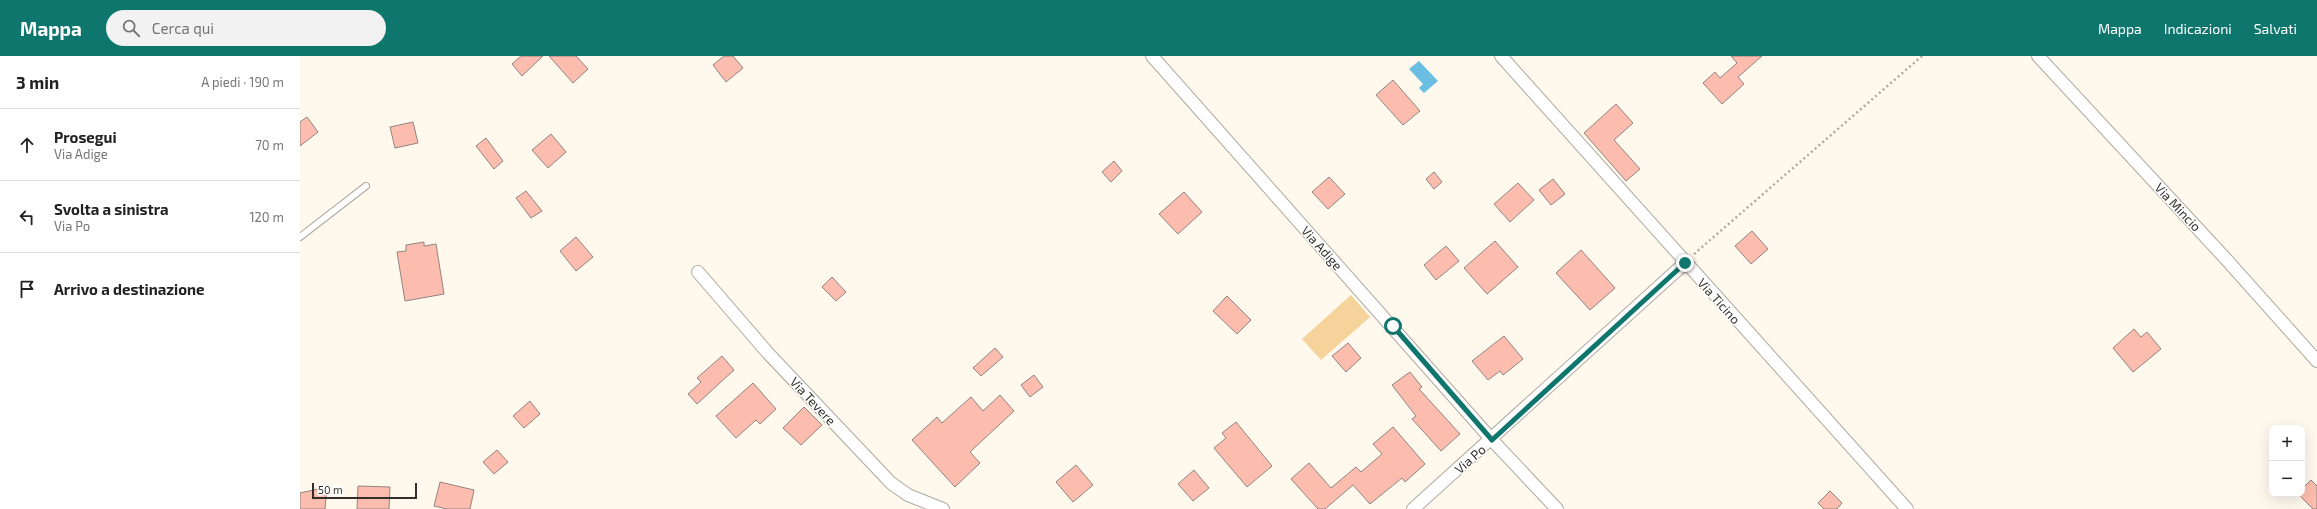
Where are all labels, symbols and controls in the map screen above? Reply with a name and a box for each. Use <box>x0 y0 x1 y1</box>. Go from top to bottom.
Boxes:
search box <box>106 10 386 46</box>
text: Mappa <box>20 17 82 40</box>
icon: search <box>120 17 142 39</box>
text: Cerca qui <box>152 19 214 37</box>
text: Mappa <box>2098 20 2142 37</box>
text: Indicazioni <box>2164 20 2232 37</box>
text: Salvati <box>2254 20 2297 37</box>
text: 3 min <box>16 72 59 92</box>
text: A piedi · 190 m <box>201 74 284 90</box>
text: Prosegui <box>54 128 117 146</box>
icon: ahead <box>16 134 38 156</box>
text: 70 m <box>255 137 284 153</box>
text: Via Adige <box>54 146 108 162</box>
street label: Via Mincio <box>2152 179 2204 235</box>
text: Svolta a sinistra <box>54 200 169 218</box>
icon: left <box>16 206 38 228</box>
text: 120 m <box>249 209 284 225</box>
text: Via Po <box>54 218 90 234</box>
street label: Via Adige <box>1298 223 1346 273</box>
route end <box>1676 254 1694 272</box>
street label: Via Ticino <box>1694 275 1744 327</box>
icon: arrive <box>16 278 38 300</box>
text: Arrivo a destinazione <box>54 280 205 298</box>
route start <box>1384 317 1402 335</box>
street label: Via Tevere <box>787 374 839 428</box>
map controls <box>2269 425 2305 497</box>
button: + <box>2269 425 2305 461</box>
street label: Via Po <box>1451 441 1489 477</box>
button: − <box>2269 461 2305 497</box>
scale bar <box>312 481 417 500</box>
text: 50 m <box>318 483 343 496</box>

